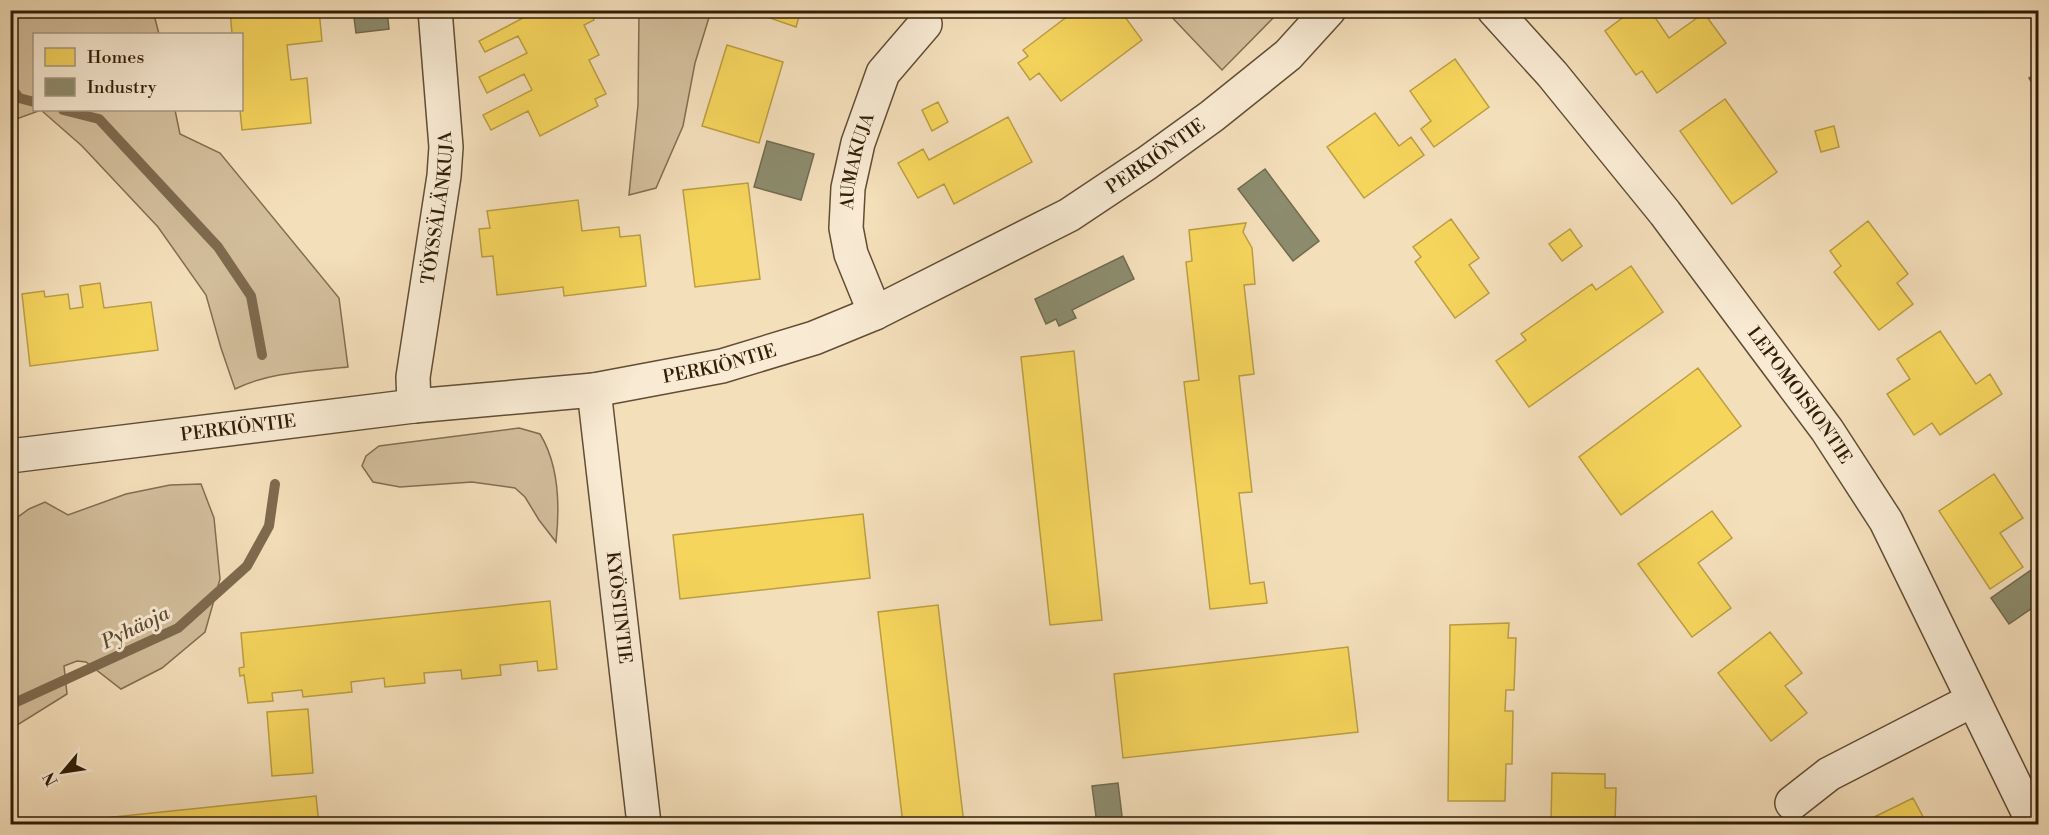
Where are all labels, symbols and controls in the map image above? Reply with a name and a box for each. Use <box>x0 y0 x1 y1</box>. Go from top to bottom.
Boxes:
legend <box>33 33 243 111</box>
text: Homes <box>87 46 144 69</box>
text: Industry <box>87 76 157 99</box>
street label: AUMAKUJA <box>836 109 880 211</box>
street label: PERKIÖNTIE <box>1101 114 1210 199</box>
street label: TÖYSSÄLÄNKUJA <box>416 130 458 286</box>
street label: LEPOMOISIONTIE <box>1742 322 1857 468</box>
street label: PERKIÖNTIE <box>661 339 779 389</box>
street label: PERKIÖNTIE <box>179 410 297 447</box>
street label: KYÖSTINTIE <box>601 550 636 665</box>
water label: Pyhäoja <box>97 601 174 656</box>
north arrow <box>33 742 93 802</box>
text: N <box>39 768 63 789</box>

